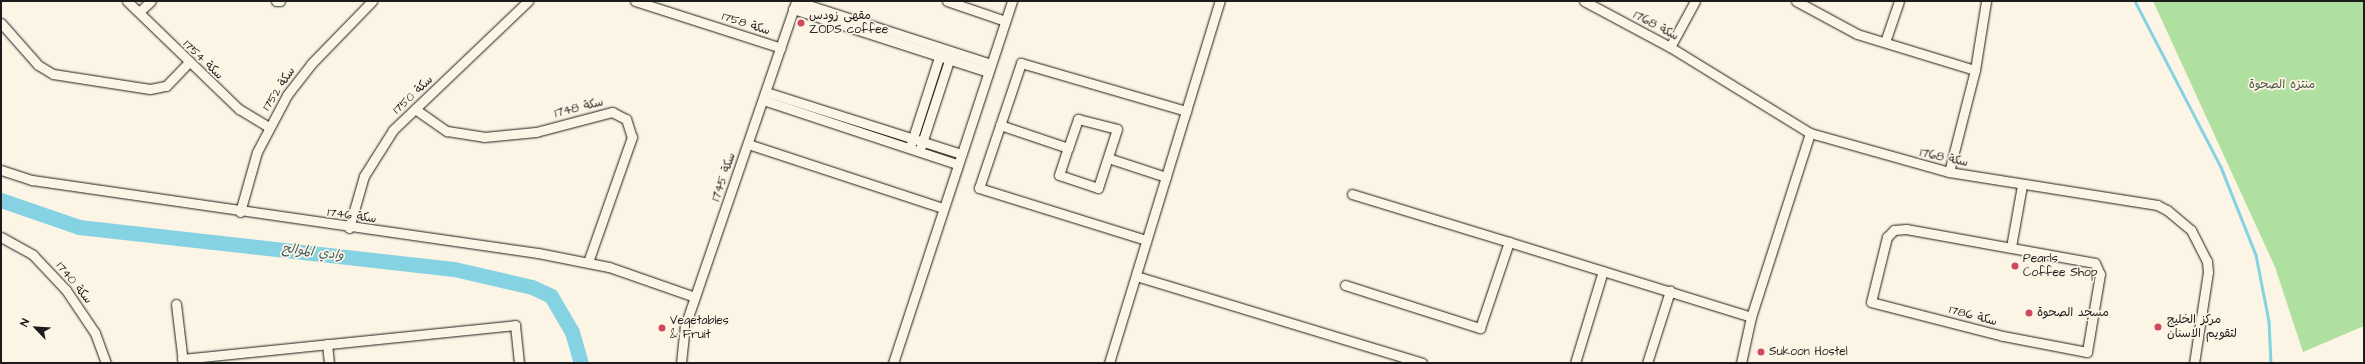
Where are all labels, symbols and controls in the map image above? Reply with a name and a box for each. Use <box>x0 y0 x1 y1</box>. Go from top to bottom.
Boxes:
street label: سكة 1768 <box>1631 8 1681 44</box>
street label: سكة 1758 <box>720 9 772 39</box>
place label: مقهى زودس ZODS coffee <box>809 9 888 37</box>
marker: مقهى زودس ZODS coffee <box>796 18 806 28</box>
street label: سكة 1754 <box>180 37 226 83</box>
street label: سكة 1752 <box>260 64 298 114</box>
street label: سكة 1750 <box>390 73 436 117</box>
park label: منتزه الصحوة <box>2249 78 2315 92</box>
street label: سكة 1748 <box>553 95 605 121</box>
street label: سكة 1768 <box>1919 146 1969 170</box>
street label: سكة 1745 <box>709 151 739 203</box>
street label: سكة 1746 <box>327 205 377 227</box>
water label: وادي الموالح <box>281 240 345 264</box>
place label: Pearls Coffee Shop <box>2023 252 2097 280</box>
street label: سكة 1740 <box>53 259 95 307</box>
marker: Pearls Coffee Shop <box>2010 261 2020 271</box>
street label: سكة 1786 <box>1947 303 1999 329</box>
place label: مسجد الصحوة <box>2037 306 2109 320</box>
north arrow <box>16 308 56 348</box>
marker: مسجد الصحوة <box>2024 308 2034 318</box>
place label: مركز الخليج لتقويم الاسنان <box>2167 313 2237 341</box>
place label: Vegetables & Fruit <box>670 314 729 342</box>
text: N <box>16 316 33 329</box>
marker: مركز الخليج لتقويم الاسنان <box>2152 321 2164 333</box>
marker: Vegetables & Fruit <box>657 323 667 333</box>
place label: Sukoon Hostel <box>1769 345 1848 359</box>
marker: Sukoon Hostel <box>1756 347 1766 357</box>

